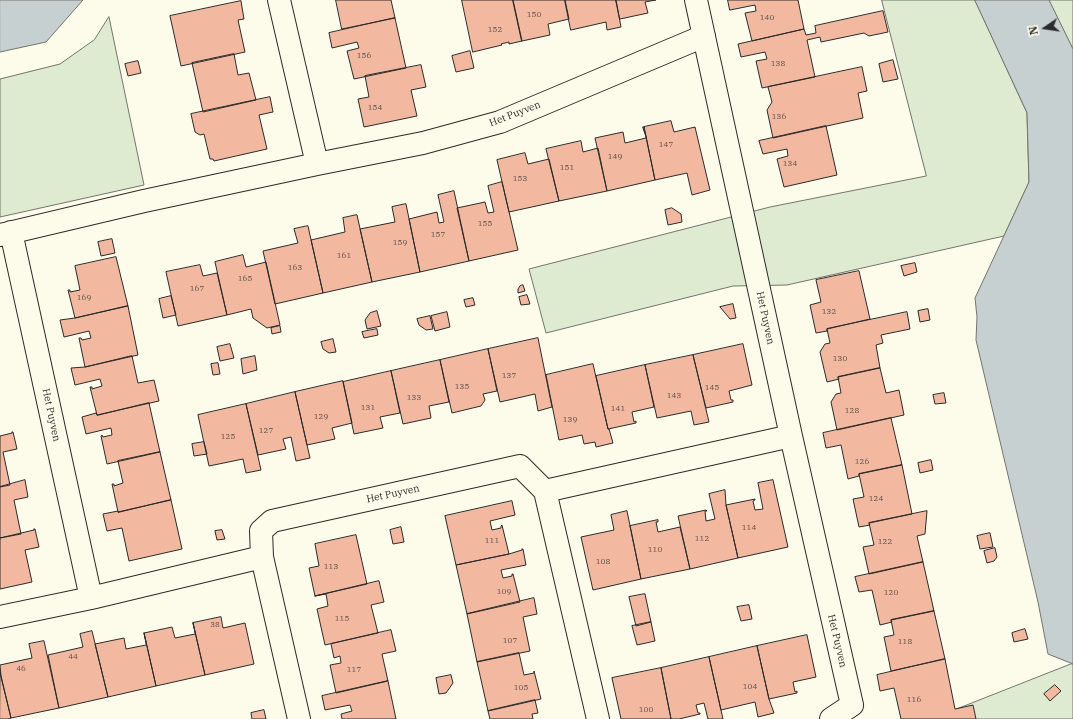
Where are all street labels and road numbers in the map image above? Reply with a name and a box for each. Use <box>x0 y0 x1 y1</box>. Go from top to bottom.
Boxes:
street label: Het Puyven <box>488 99 542 129</box>
street label: Het Puyven <box>754 290 776 346</box>
street label: Het Puyven <box>40 387 62 443</box>
street label: Het Puyven <box>365 483 421 505</box>
street label: Het Puyven <box>825 613 849 669</box>

